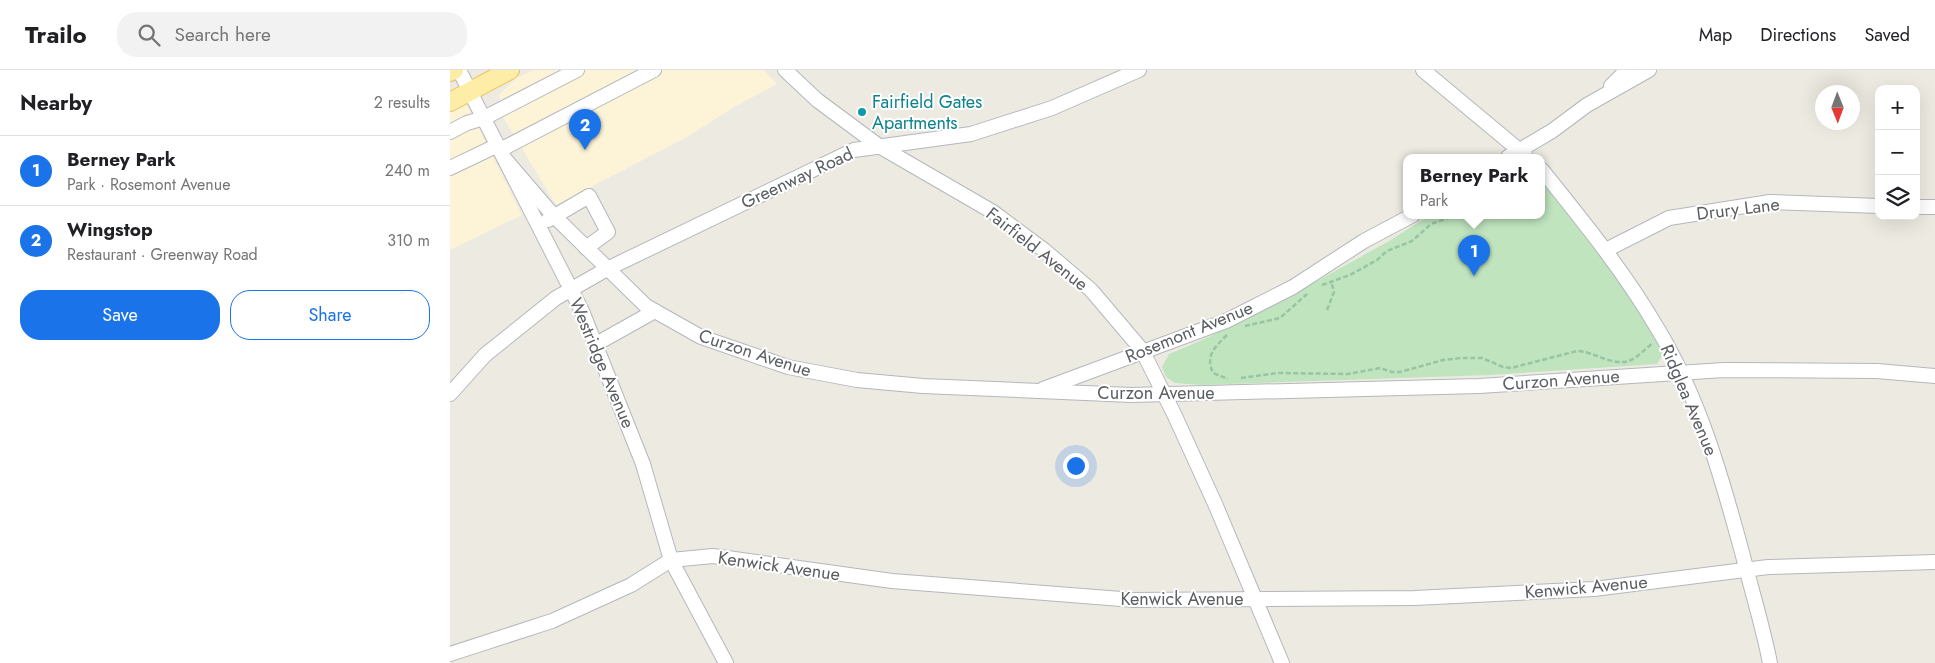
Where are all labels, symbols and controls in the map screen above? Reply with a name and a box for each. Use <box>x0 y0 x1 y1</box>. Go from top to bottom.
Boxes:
search box <box>117 12 467 57</box>
text: Trailo <box>25 17 87 52</box>
icon: search <box>135 21 163 49</box>
text: Search here <box>175 21 271 48</box>
text: Map <box>1699 22 1732 48</box>
text: Directions <box>1760 22 1836 48</box>
text: Saved <box>1864 22 1910 48</box>
north arrow <box>1815 85 1860 130</box>
map controls <box>1875 85 1920 220</box>
button: + <box>1875 85 1920 130</box>
text: Nearby <box>20 88 92 118</box>
place label: Fairfield Gates Apartments <box>872 89 982 136</box>
text: 2 results <box>374 91 430 114</box>
marker: Fairfield Gates Apartments <box>856 106 868 118</box>
pin: 2 <box>569 109 601 150</box>
button: − <box>1875 130 1920 175</box>
street label: Greenway Road <box>737 141 857 215</box>
text: Berney Park <box>67 146 176 173</box>
popup <box>1403 154 1545 219</box>
text: 1 <box>32 159 40 182</box>
text: 240 m <box>385 159 430 182</box>
text: Berney Park <box>1420 162 1528 189</box>
text: Park · Rosemont Avenue <box>67 173 230 196</box>
button: layers <box>1875 175 1920 220</box>
text: Park <box>1420 189 1448 212</box>
street label: Drury Lane <box>1695 191 1781 227</box>
street label: Fairfield Avenue <box>981 201 1093 297</box>
text: Wingstop <box>67 216 153 243</box>
text: 2 <box>31 229 41 252</box>
text: 310 m <box>387 229 430 252</box>
pin: 1 <box>1458 235 1490 276</box>
text: Restaurant · Greenway Road <box>67 243 258 266</box>
button: Save <box>20 290 220 340</box>
button: Share <box>230 290 430 340</box>
street label: Westridge Avenue <box>563 294 641 432</box>
street label: Rosemont Avenue <box>1121 295 1257 369</box>
street label: Curzon Avenue <box>695 323 815 383</box>
street label: Ridglea Avenue <box>1654 340 1724 460</box>
street label: Curzon Avenue <box>1502 363 1620 397</box>
street label: Curzon Avenue <box>1097 380 1215 406</box>
your location <box>1063 453 1089 479</box>
street label: Kenwick Avenue <box>716 545 842 587</box>
street label: Kenwick Avenue <box>1524 569 1648 605</box>
street label: Kenwick Avenue <box>1120 586 1244 612</box>

